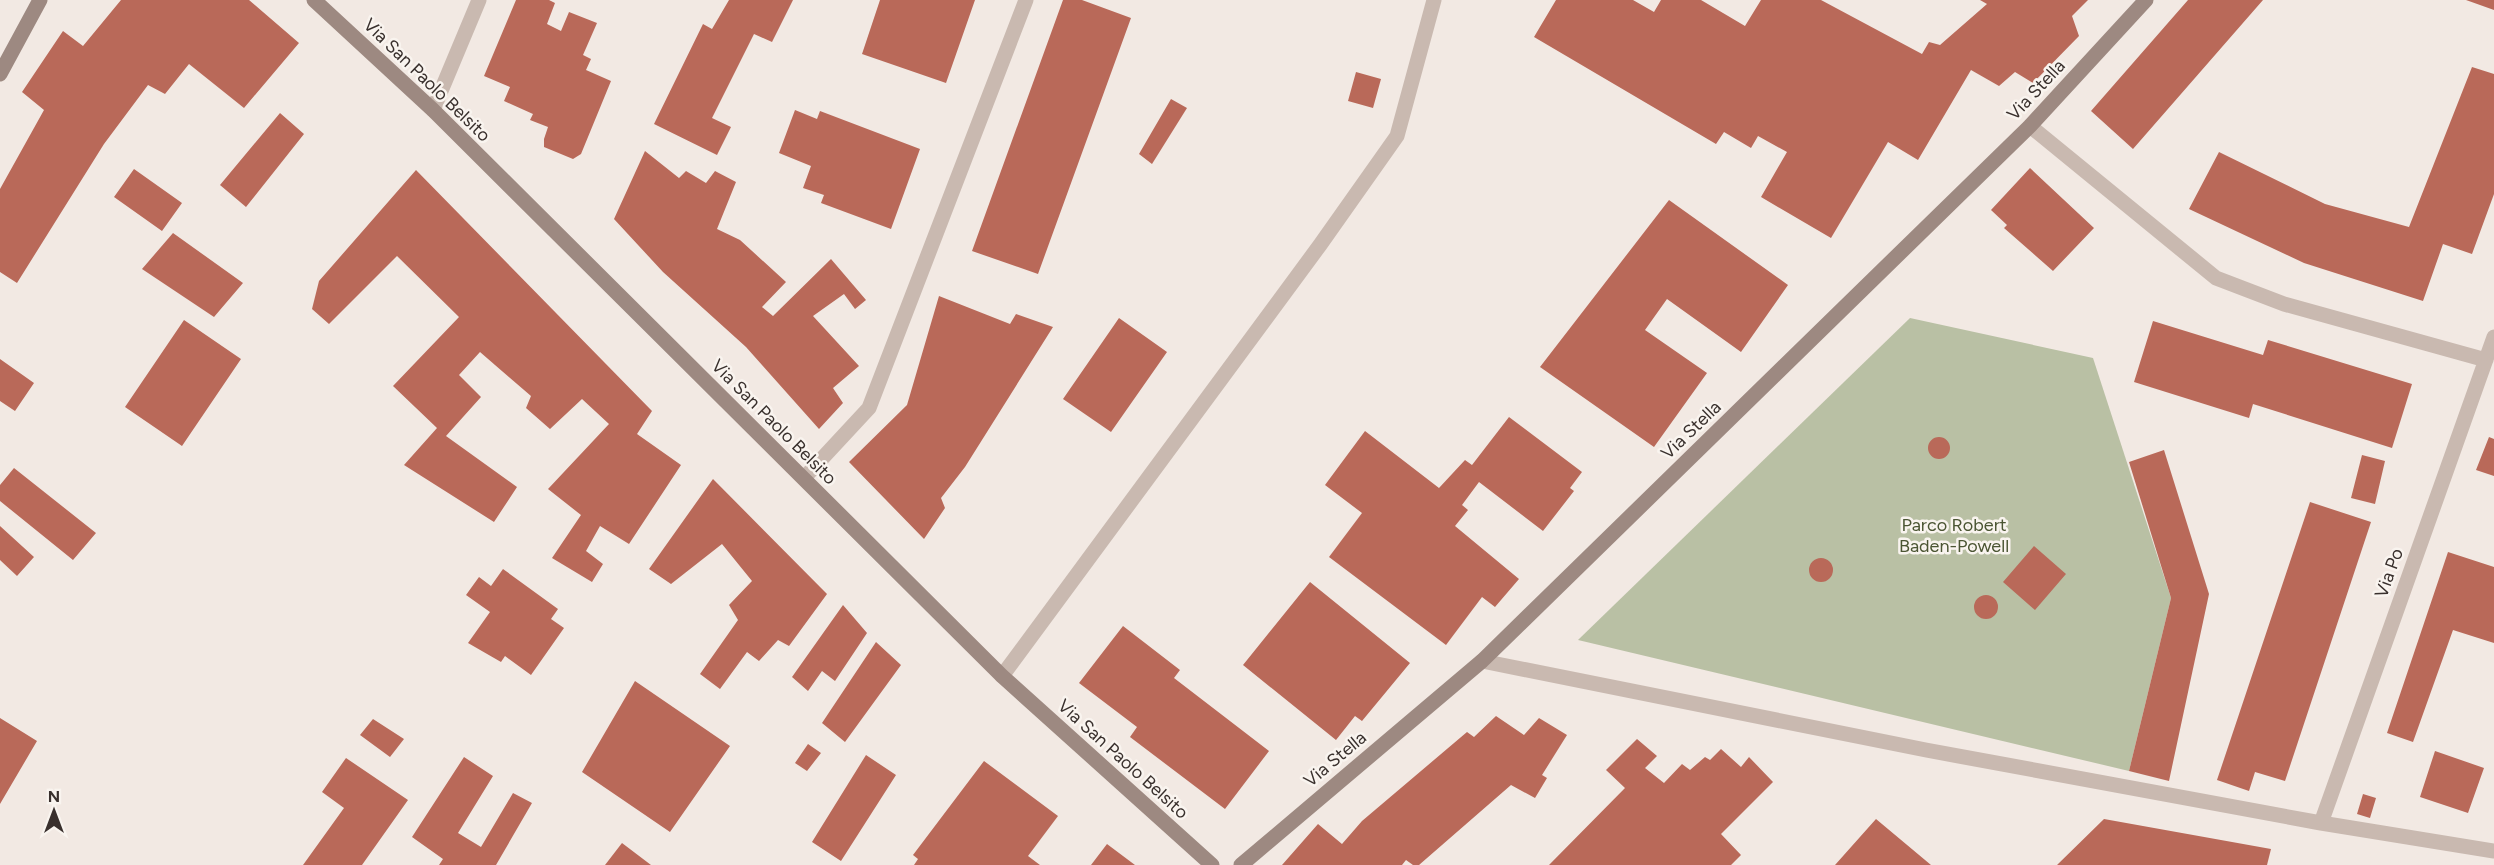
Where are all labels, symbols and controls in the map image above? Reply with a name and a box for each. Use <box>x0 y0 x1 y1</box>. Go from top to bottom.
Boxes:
street label: Via San Paolo Belsito <box>359 14 495 146</box>
street label: Via Stella <box>2002 55 2070 125</box>
street label: Via San Paolo Belsito <box>707 355 841 489</box>
street label: Via Stella <box>1656 396 1726 464</box>
park label: Parco Robert Baden-Powell <box>1899 514 2009 557</box>
street label: Via Po <box>2370 545 2408 601</box>
street label: Via San Paolo Belsito <box>1053 695 1193 823</box>
street label: Via Stella <box>1299 726 1371 792</box>
north arrow <box>24 781 84 841</box>
text: N <box>48 787 60 806</box>

